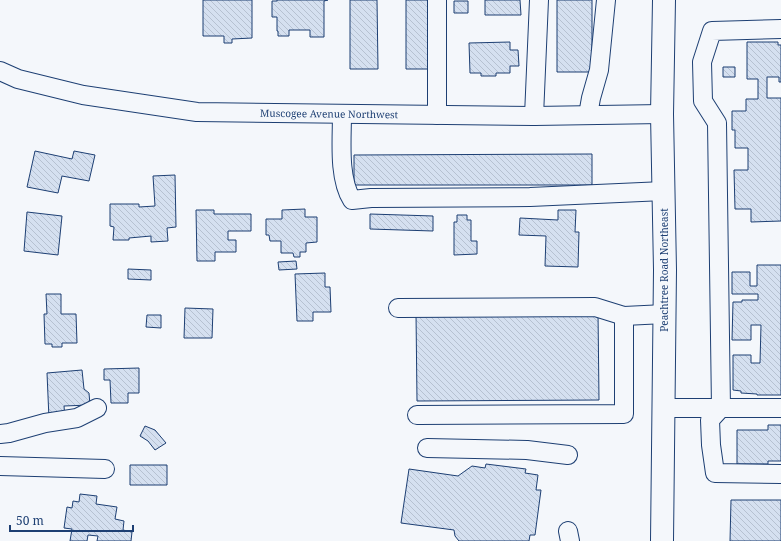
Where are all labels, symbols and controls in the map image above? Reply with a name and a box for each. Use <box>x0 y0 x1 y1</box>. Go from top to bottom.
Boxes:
street label: Muscogee Avenue Northwest <box>260 106 399 121</box>
street label: Peachtree Road Northeast <box>657 208 671 332</box>
scale bar <box>10 507 133 533</box>
text: 50 m <box>16 512 44 529</box>

